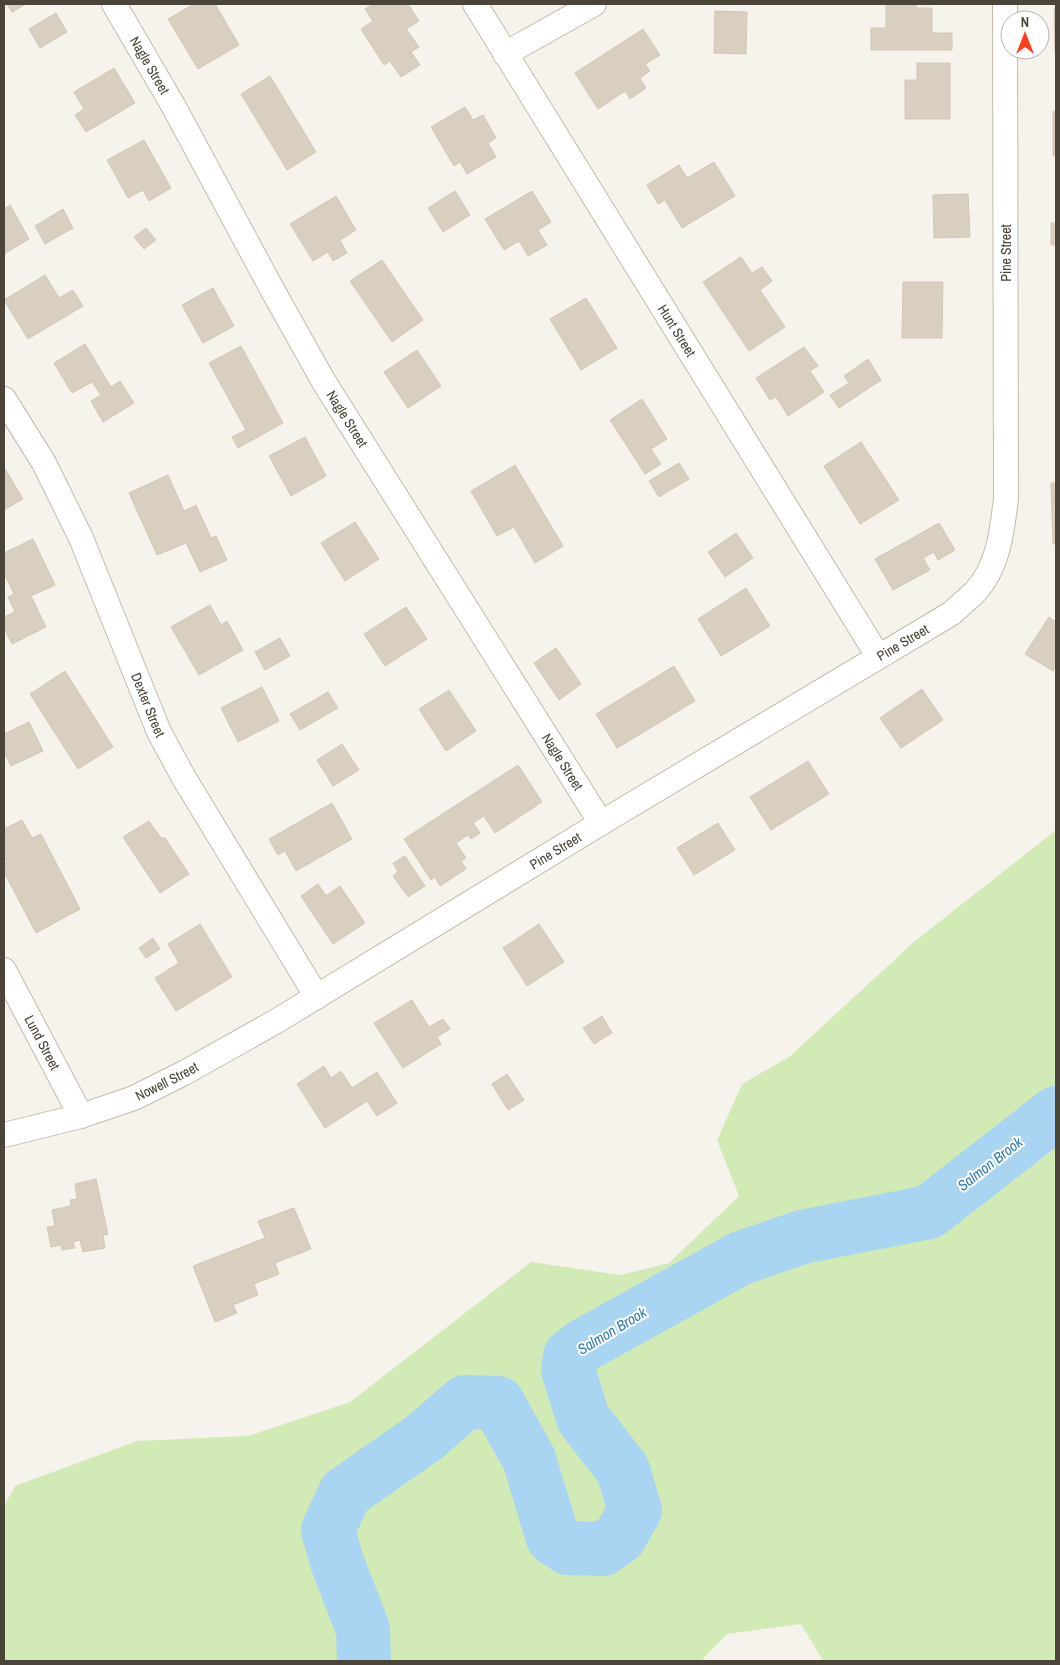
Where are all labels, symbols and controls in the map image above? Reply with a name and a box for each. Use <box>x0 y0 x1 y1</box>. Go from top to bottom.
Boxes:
north arrow <box>1000 10 1050 60</box>
text: N <box>1021 13 1029 31</box>
street label: Nagle Street <box>126 33 174 97</box>
street label: Pine Street <box>997 224 1015 282</box>
street label: Hunt Street <box>654 301 700 360</box>
street label: Nagle Street <box>323 387 372 451</box>
street label: Pine Street <box>873 620 932 665</box>
street label: Dexter Street <box>127 670 169 740</box>
street label: Nagle Street <box>538 730 587 794</box>
street label: Pine Street <box>526 828 585 874</box>
street label: Lund Street <box>20 1012 64 1073</box>
street label: Nowell Street <box>132 1058 201 1105</box>
water label: Salmon Brook <box>953 1131 1027 1196</box>
water label: Salmon Brook <box>573 1301 651 1359</box>

